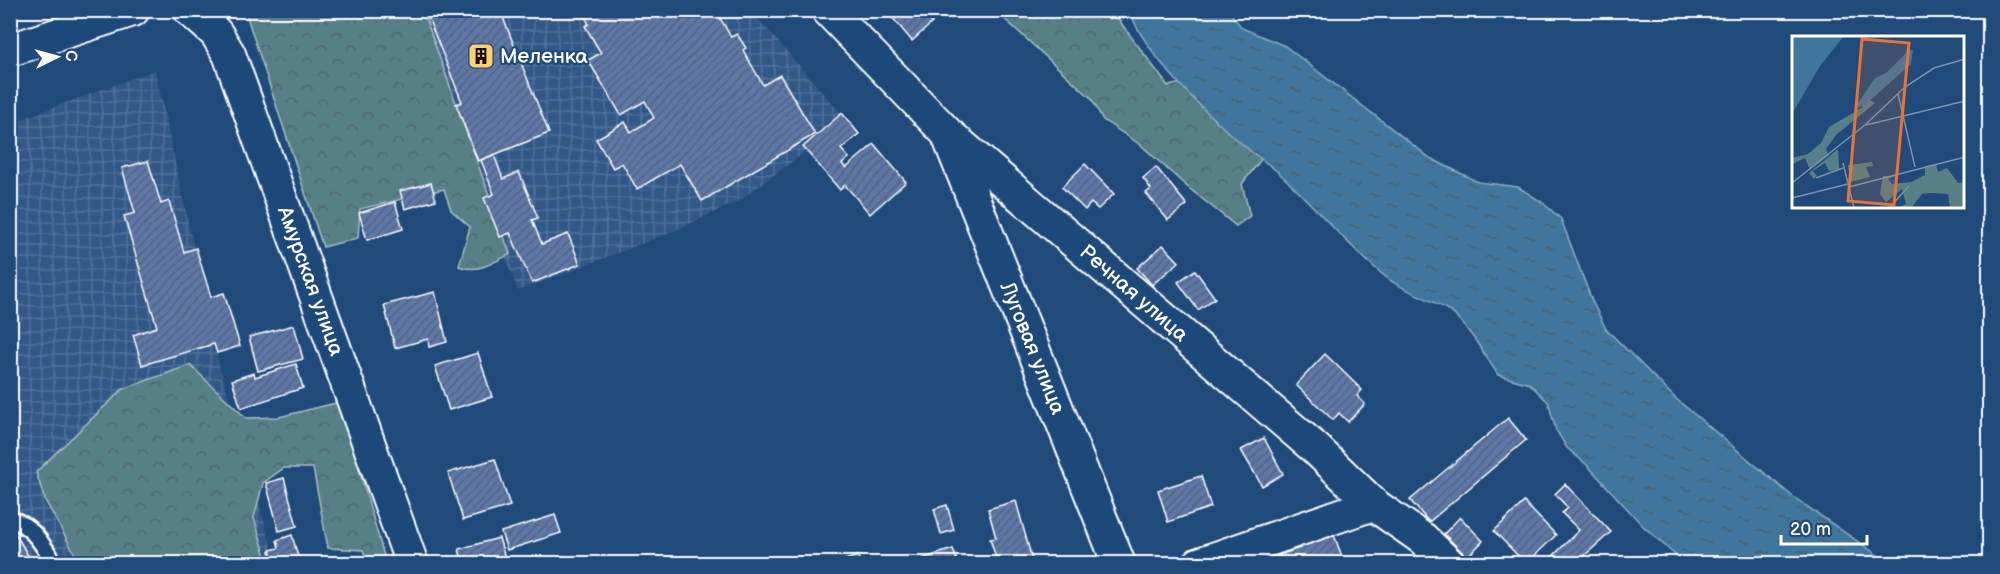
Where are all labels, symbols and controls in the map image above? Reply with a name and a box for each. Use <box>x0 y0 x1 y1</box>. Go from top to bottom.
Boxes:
north arrow <box>27 27 87 87</box>
inset map <box>1792 36 1964 208</box>
building icon: Меленка <box>466 41 496 71</box>
place label: Меленка <box>500 44 589 69</box>
text: С <box>60 49 80 62</box>
street label: Амурская улица <box>272 202 349 360</box>
street label: Речная улица <box>1074 239 1193 348</box>
street label: Луговая улица <box>994 277 1071 419</box>
scale bar <box>1781 508 1866 546</box>
text: 20 m <box>1790 519 1831 540</box>

